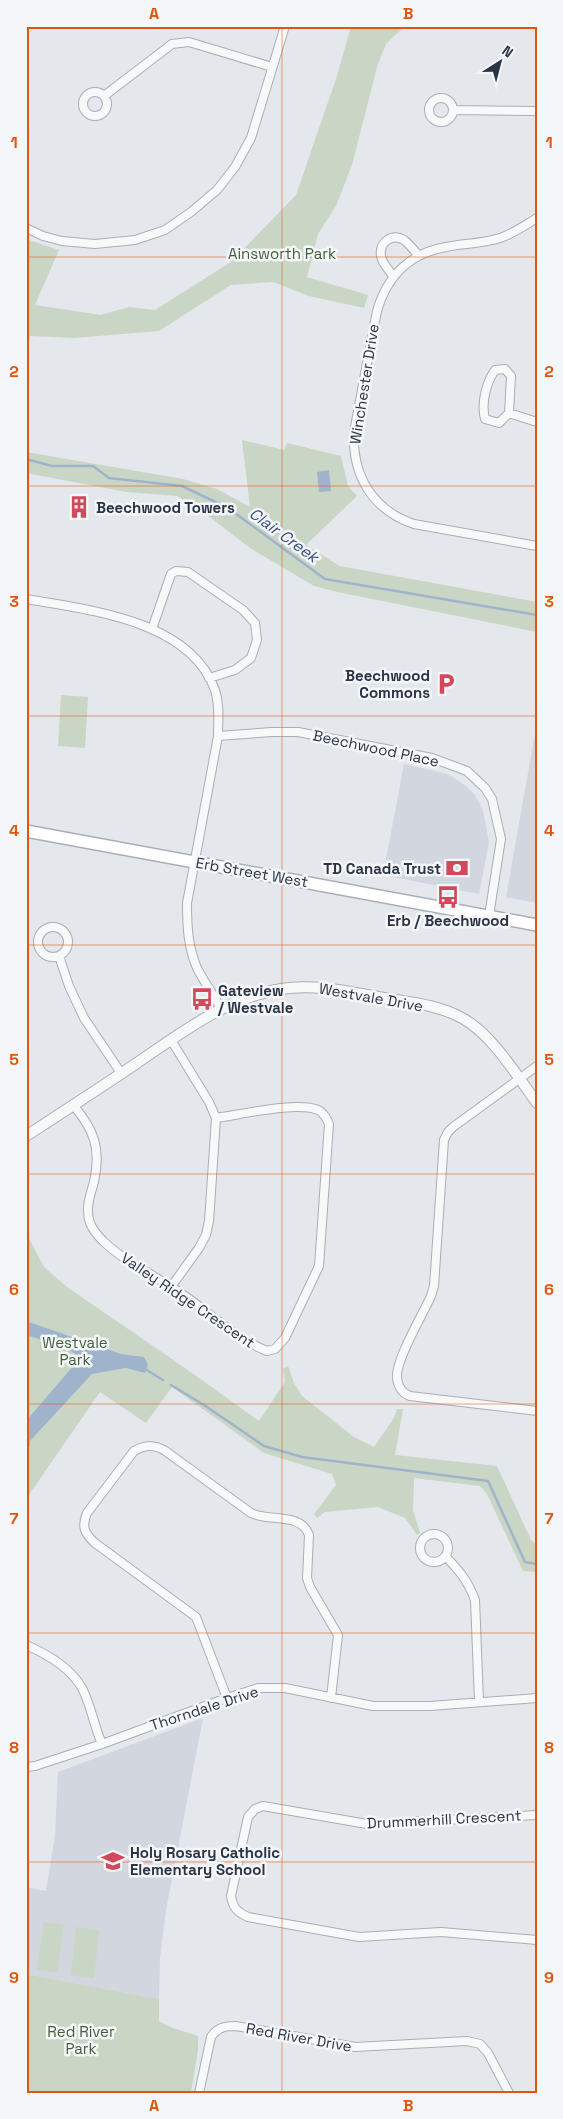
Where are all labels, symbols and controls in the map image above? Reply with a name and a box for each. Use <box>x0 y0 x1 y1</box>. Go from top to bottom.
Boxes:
text: A <box>149 3 159 24</box>
text: B <box>403 3 413 24</box>
north arrow <box>476 38 526 88</box>
text: N <box>499 41 517 62</box>
text: 1 <box>10 132 18 153</box>
text: 1 <box>545 132 553 153</box>
park label: Ainsworth Park <box>228 244 336 263</box>
street label: Winchester Drive <box>345 322 383 446</box>
text: 2 <box>9 361 19 382</box>
text: 2 <box>544 361 554 382</box>
building icon: Beechwood Towers <box>66 494 92 520</box>
place label: Beechwood Towers <box>96 498 235 517</box>
water label: Clair Creek <box>245 503 325 569</box>
text: 3 <box>9 591 19 612</box>
text: 3 <box>544 591 554 612</box>
place label: Beechwood Commons <box>345 666 430 702</box>
parking icon: Beechwood Commons <box>433 671 459 697</box>
street label: Beechwood Place <box>311 725 441 771</box>
text: 4 <box>9 820 19 841</box>
text: 4 <box>544 820 554 841</box>
street label: Erb Street West <box>194 853 310 891</box>
bank icon: TD Canada Trust <box>444 855 470 881</box>
place label: TD Canada Trust <box>323 859 441 878</box>
bus stop icon: Erb / Beechwood <box>435 884 461 910</box>
place label: Erb / Beechwood <box>387 911 509 930</box>
street label: Westvale Drive <box>318 979 425 1016</box>
place label: Gateview / Westvale <box>217 981 294 1017</box>
bus stop icon: Gateview / Westvale <box>189 986 215 1012</box>
text: 5 <box>9 1049 19 1070</box>
text: 5 <box>544 1049 554 1070</box>
street label: Valley Ridge Crescent <box>117 1248 259 1352</box>
text: 6 <box>9 1279 19 1300</box>
text: 6 <box>544 1279 554 1300</box>
park label: Westvale Park <box>42 1333 108 1369</box>
text: 7 <box>10 1508 19 1529</box>
text: 7 <box>545 1508 554 1529</box>
street label: Thorndale Drive <box>147 1682 261 1734</box>
text: 8 <box>9 1737 19 1758</box>
text: 8 <box>544 1737 554 1758</box>
street label: Drummerhill Crescent <box>366 1805 522 1833</box>
place label: Holy Rosary Catholic Elementary School <box>130 1843 280 1879</box>
school or university icon: Holy Rosary Catholic Elementary School <box>100 1848 126 1874</box>
text: 9 <box>9 1967 19 1988</box>
text: 9 <box>544 1967 554 1988</box>
street label: Red River Drive <box>245 2018 354 2056</box>
park label: Red River Park <box>47 2022 115 2058</box>
text: A <box>149 2095 159 2116</box>
text: B <box>403 2095 413 2116</box>

